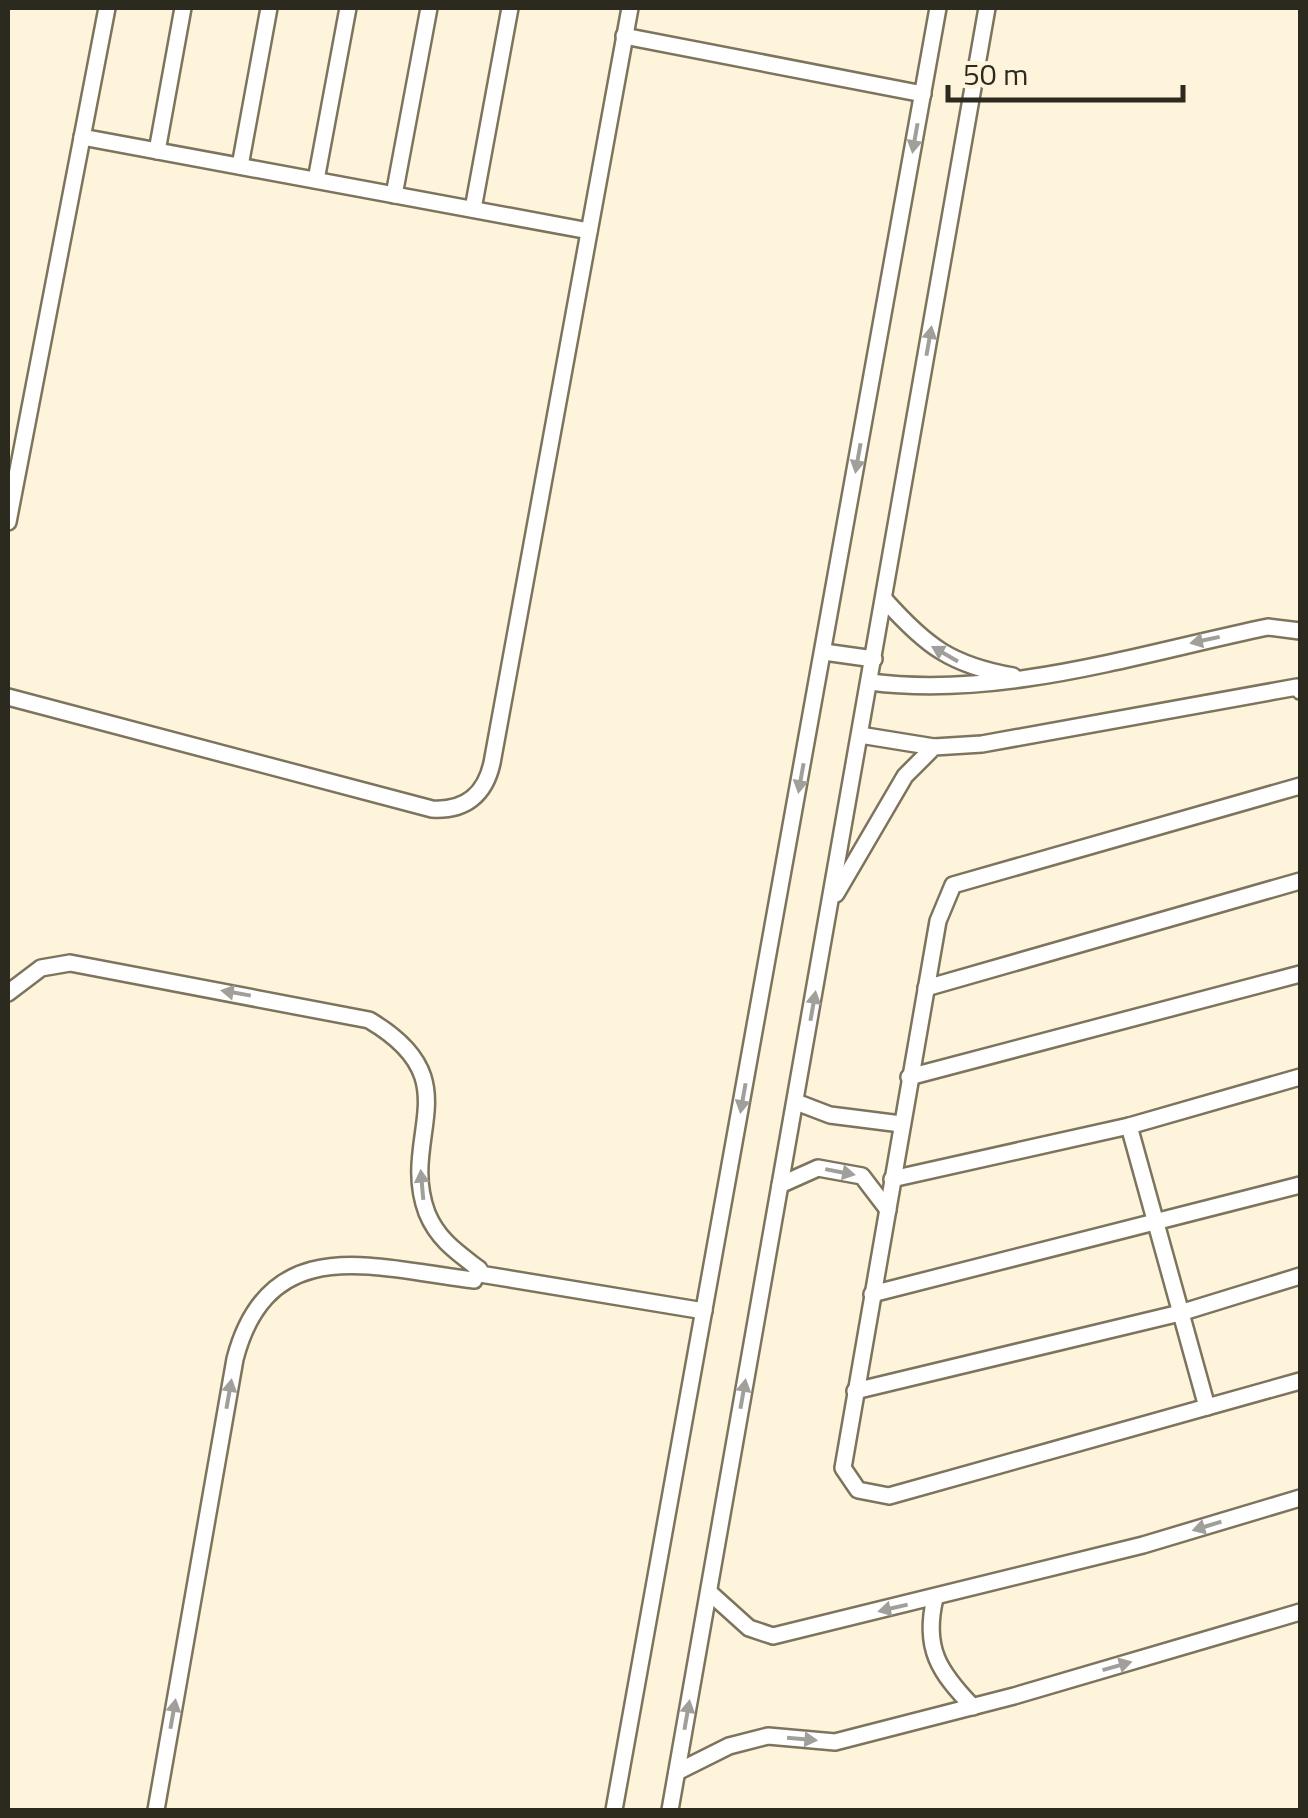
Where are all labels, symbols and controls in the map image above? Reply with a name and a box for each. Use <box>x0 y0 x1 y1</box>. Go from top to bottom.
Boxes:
scale bar <box>948 40 1183 102</box>
text: 50 m <box>963 51 1028 97</box>
one-way arrow <box>907 123 922 154</box>
one-way arrow <box>922 325 938 356</box>
one-way arrow <box>850 443 865 474</box>
one-way arrow <box>1189 633 1220 649</box>
one-way arrow <box>930 646 959 663</box>
one-way arrow <box>793 763 808 794</box>
one-way arrow <box>220 985 252 1000</box>
one-way arrow <box>806 989 821 1021</box>
one-way arrow <box>735 1082 750 1114</box>
one-way arrow <box>825 1165 857 1180</box>
one-way arrow <box>414 1168 430 1200</box>
one-way arrow <box>222 1378 237 1410</box>
one-way arrow <box>736 1378 751 1410</box>
one-way arrow <box>1191 1519 1222 1534</box>
one-way arrow <box>877 1601 908 1616</box>
one-way arrow <box>1102 1658 1132 1673</box>
one-way arrow <box>166 1698 181 1730</box>
one-way arrow <box>680 1698 695 1730</box>
one-way arrow <box>786 1731 818 1747</box>

